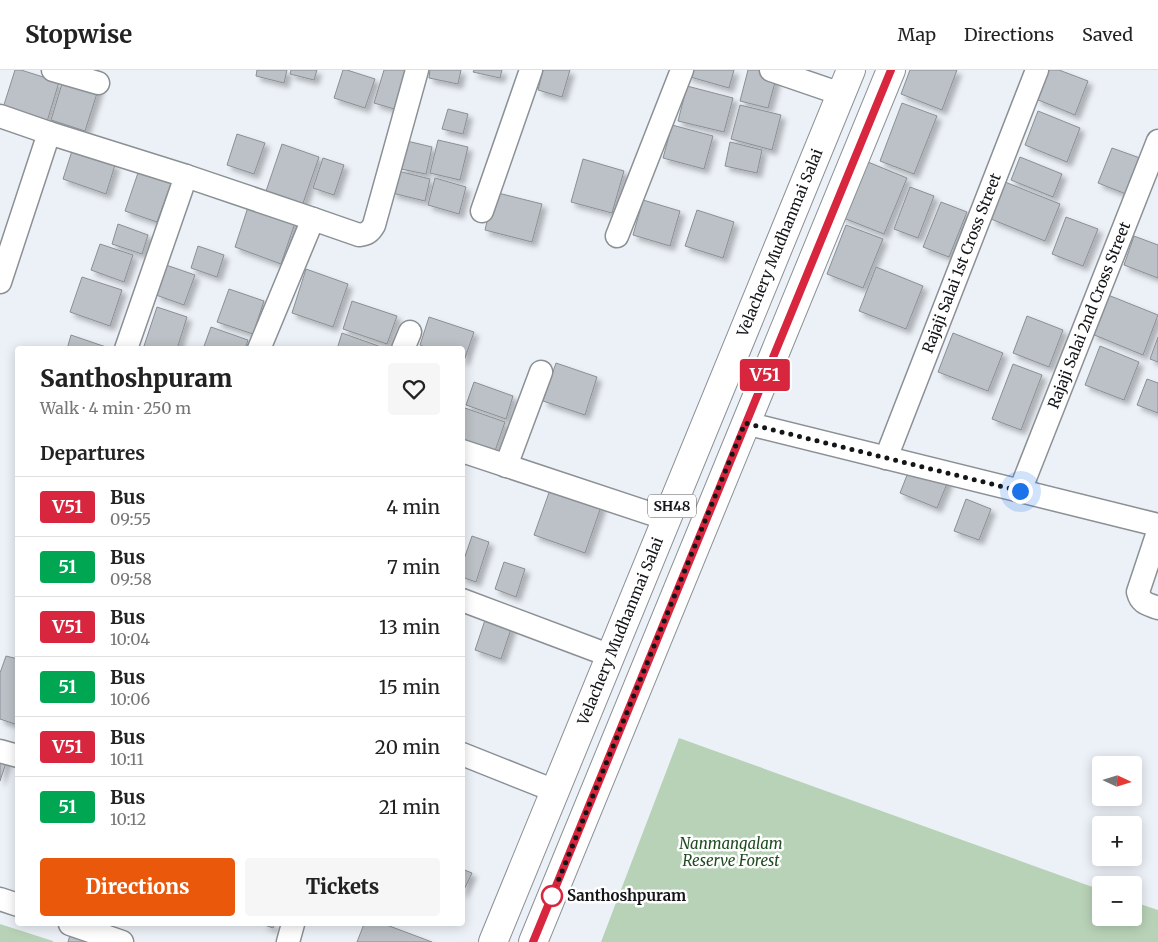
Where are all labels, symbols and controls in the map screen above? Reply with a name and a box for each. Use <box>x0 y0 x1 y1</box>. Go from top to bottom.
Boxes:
text: Stopwise <box>25 19 132 50</box>
text: Map <box>898 23 936 46</box>
text: Directions <box>964 23 1054 46</box>
text: Saved <box>1082 23 1133 46</box>
street label: Velachery Mudhanmai Salai <box>732 146 827 340</box>
street label: Rajaji Salai 1st Cross Street <box>918 170 1005 356</box>
street label: Rajaji Salai 2nd Cross Street <box>1043 219 1134 411</box>
line badge: V51 <box>736 359 794 391</box>
text: Santhoshpuram <box>40 363 232 394</box>
button: heart <box>388 363 440 415</box>
text: V51 <box>750 363 780 386</box>
text: Walk · 4 min · 250 m <box>40 398 191 418</box>
text: Departures <box>40 441 145 465</box>
your location <box>1008 479 1033 504</box>
text: Bus <box>110 485 145 509</box>
road number: SH48 <box>648 494 696 518</box>
text: V51 <box>52 495 83 518</box>
text: 4 min <box>386 495 440 519</box>
text: 09:55 <box>110 509 151 529</box>
street label: Velachery Mudhanmai Salai <box>573 534 667 729</box>
text: Bus <box>110 545 145 569</box>
text: 51 <box>58 555 77 578</box>
text: 7 min <box>387 555 440 579</box>
text: 09:58 <box>110 569 152 589</box>
text: Bus <box>110 605 145 629</box>
text: V51 <box>52 615 83 638</box>
text: 13 min <box>379 615 440 639</box>
text: 10:04 <box>110 629 150 649</box>
text: Bus <box>110 665 145 689</box>
text: 51 <box>58 675 77 698</box>
text: 15 min <box>379 675 440 699</box>
text: 10:06 <box>110 689 150 709</box>
text: Bus <box>110 725 145 749</box>
text: V51 <box>52 735 83 758</box>
text: 20 min <box>375 735 440 759</box>
text: 10:11 <box>110 749 144 769</box>
north arrow <box>1092 756 1142 806</box>
map controls <box>1092 756 1142 926</box>
text: Bus <box>110 785 145 809</box>
text: 51 <box>58 795 77 818</box>
text: 21 min <box>379 795 440 819</box>
text: 10:12 <box>110 809 146 829</box>
button: + <box>1092 816 1142 866</box>
park label: Nanmangalam Reserve Forest <box>679 834 783 870</box>
button: Directions <box>40 858 235 916</box>
button: Tickets <box>245 858 440 916</box>
button: − <box>1092 876 1142 926</box>
marker: Santhoshpuram <box>541 885 563 907</box>
place label: Santhoshpuram <box>567 886 686 905</box>

